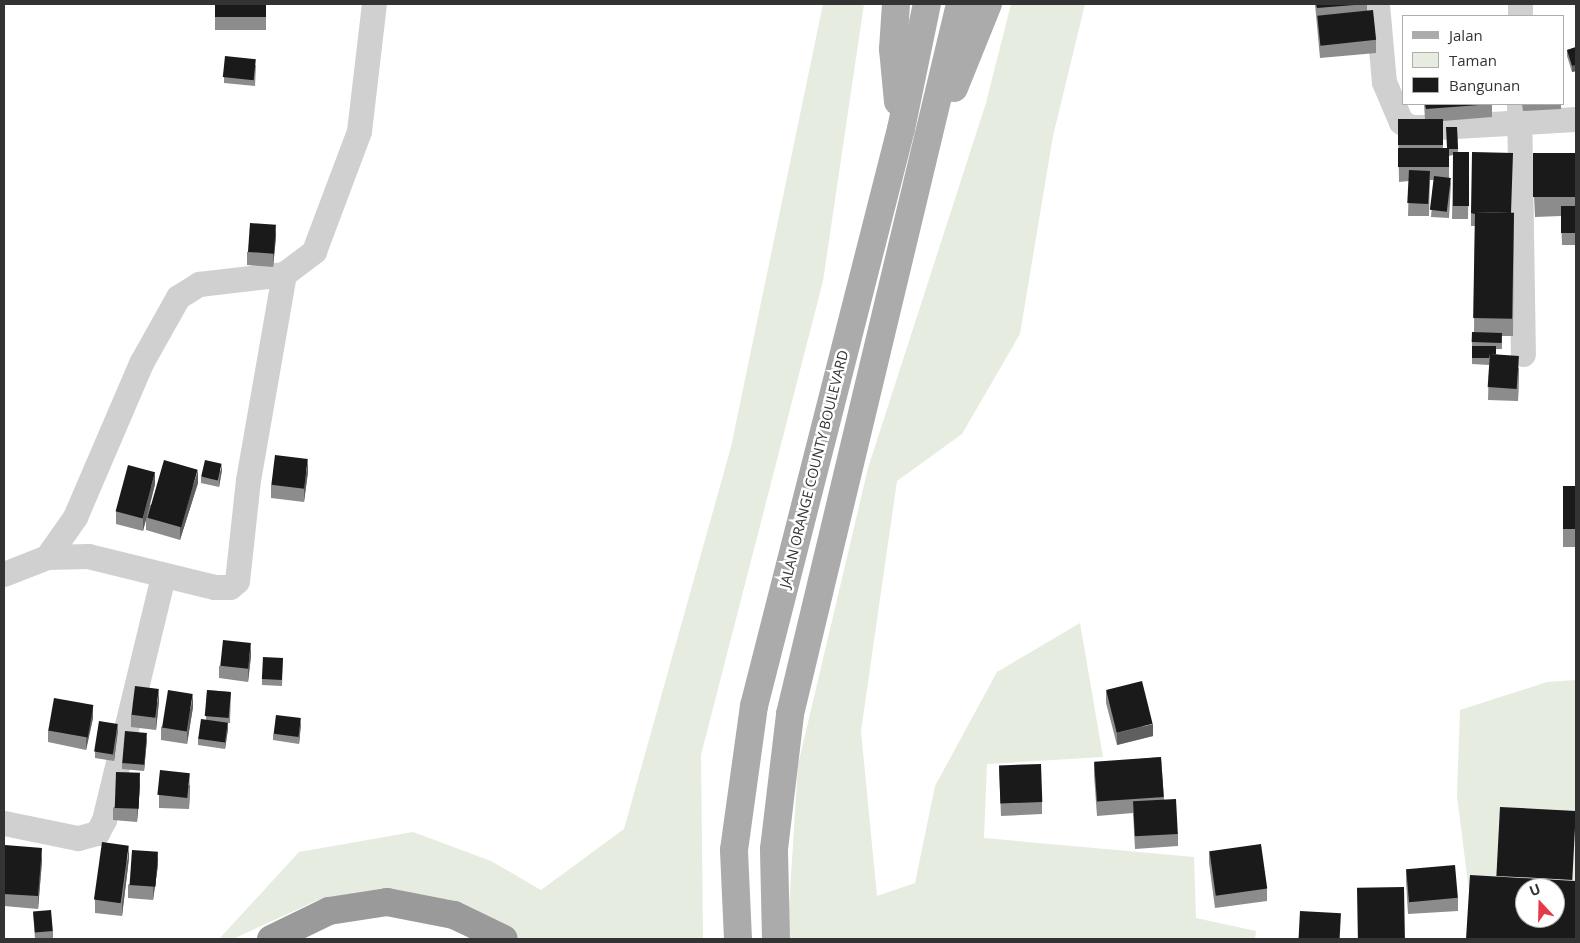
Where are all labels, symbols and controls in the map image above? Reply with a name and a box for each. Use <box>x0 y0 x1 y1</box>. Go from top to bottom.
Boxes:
legend <box>1402 15 1565 105</box>
text: Jalan <box>1449 25 1483 45</box>
text: Taman <box>1449 50 1497 70</box>
text: Bangunan <box>1449 75 1520 95</box>
street label: JALAN ORANGE COUNTY BOULEVARD <box>776 348 852 590</box>
north arrow <box>1515 878 1565 928</box>
text: U <box>1526 879 1543 900</box>

